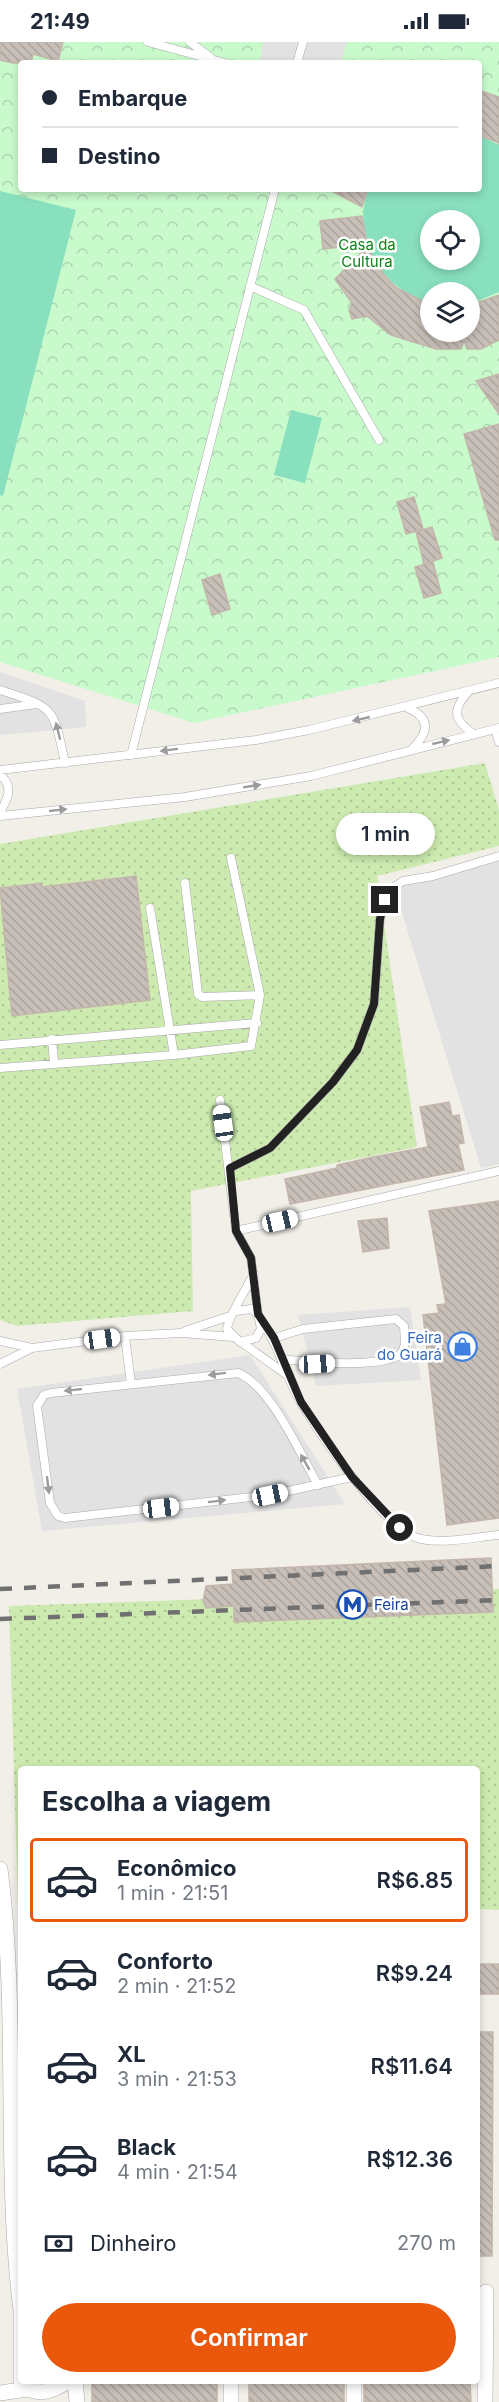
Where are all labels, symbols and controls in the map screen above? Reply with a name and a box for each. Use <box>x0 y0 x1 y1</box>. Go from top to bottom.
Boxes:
text: 21:49 <box>30 8 90 34</box>
text: Embarque <box>78 85 187 111</box>
text: Destino <box>78 143 161 169</box>
map controls <box>420 210 480 342</box>
button: locate <box>420 210 480 270</box>
park label: Casa da Cultura <box>338 235 396 271</box>
button: layers <box>420 282 480 342</box>
one-way arrow <box>352 714 370 724</box>
one-way arrow <box>52 722 62 740</box>
one-way arrow <box>432 736 451 746</box>
one-way arrow <box>159 746 178 755</box>
one-way arrow <box>242 781 261 790</box>
one-way arrow <box>49 805 68 815</box>
callout: 1 min <box>336 813 434 855</box>
text: 1 min <box>361 822 410 846</box>
route end <box>371 886 398 913</box>
car <box>212 1104 234 1142</box>
car <box>260 1208 300 1234</box>
car <box>83 1328 121 1350</box>
place label: Feira do Guará <box>377 1328 442 1364</box>
shop icon: Feira do Guará <box>447 1330 479 1362</box>
car <box>299 1354 335 1374</box>
one-way arrow <box>207 1370 226 1379</box>
one-way arrow <box>63 1385 82 1395</box>
one-way arrow <box>300 1453 310 1470</box>
one-way arrow <box>43 1475 52 1494</box>
car <box>251 1482 289 1508</box>
car <box>142 1497 180 1519</box>
one-way arrow <box>208 1497 227 1506</box>
route start <box>386 1514 413 1541</box>
metro station icon: Feira <box>337 1588 369 1620</box>
place label: Feira <box>374 1595 409 1614</box>
text: Escolha a viagem <box>42 1785 271 1818</box>
icon: car <box>45 1853 99 1907</box>
text: Econômico <box>117 1855 236 1881</box>
text: R$6.85 <box>377 1867 453 1893</box>
text: 1 min · 21:51 <box>117 1881 228 1905</box>
icon: car <box>45 1946 99 2000</box>
text: Conforto <box>117 1948 213 1974</box>
text: R$9.24 <box>376 1960 453 1986</box>
text: 2 min · 21:52 <box>117 1974 236 1998</box>
icon: car <box>45 2039 99 2093</box>
text: XL <box>117 2041 146 2067</box>
text: R$11.64 <box>371 2053 453 2079</box>
text: 3 min · 21:53 <box>117 2067 237 2091</box>
icon: car <box>45 2132 99 2186</box>
text: Black <box>117 2134 176 2160</box>
text: R$12.36 <box>367 2146 453 2172</box>
text: 4 min · 21:54 <box>117 2160 238 2184</box>
icon: cash <box>42 2227 75 2260</box>
text: Dinheiro <box>90 2230 176 2256</box>
text: 270 m <box>397 2231 456 2255</box>
button: Confirmar <box>42 2303 456 2372</box>

